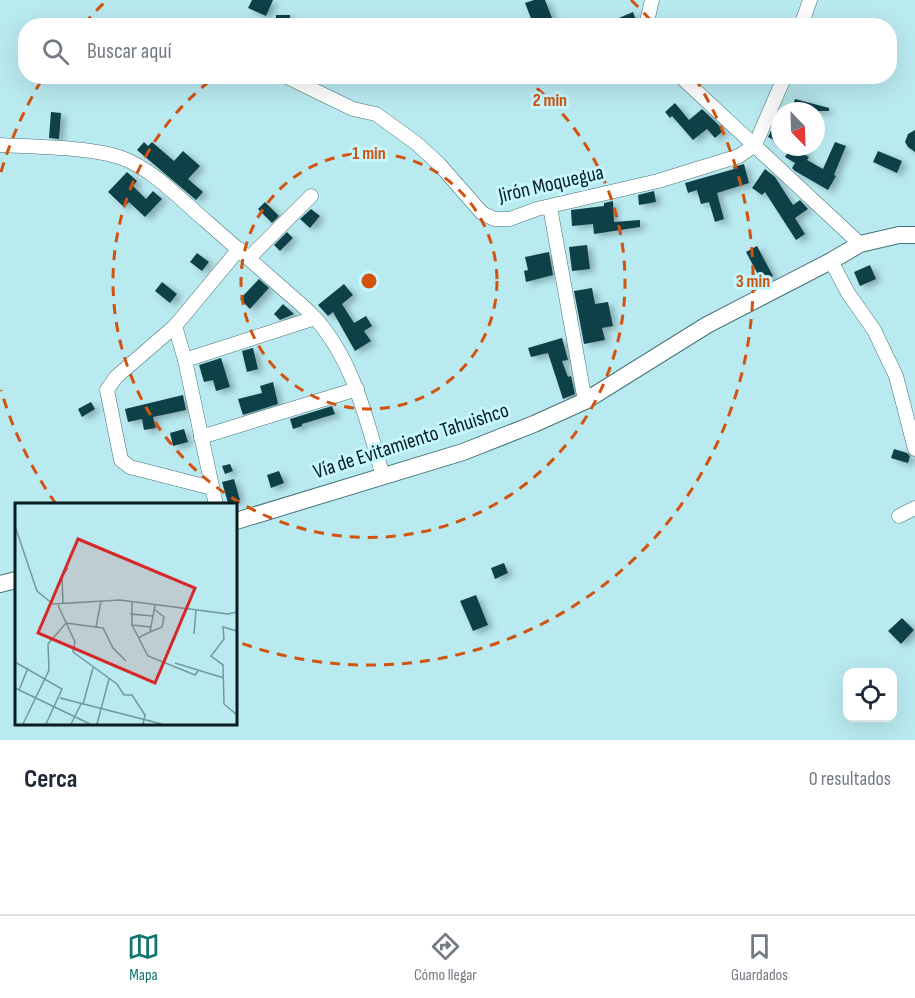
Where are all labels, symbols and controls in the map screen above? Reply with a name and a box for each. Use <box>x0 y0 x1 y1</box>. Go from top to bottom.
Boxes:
search box <box>18 18 897 84</box>
icon: search <box>39 35 72 68</box>
text: Buscar aquí <box>87 38 172 65</box>
text: 2 min <box>533 90 567 111</box>
north arrow <box>771 102 825 156</box>
text: 1 min <box>352 143 386 164</box>
street label: Jirón Moquegua <box>495 160 606 208</box>
centre of rings <box>359 271 379 291</box>
text: 3 min <box>736 271 770 292</box>
street label: Vía de Evitamiento Tahuishco <box>310 398 512 484</box>
inset map <box>15 503 237 725</box>
map controls <box>843 668 897 722</box>
button: locate <box>843 668 897 722</box>
text: Cerca <box>24 764 77 795</box>
text: 0 resultados <box>809 767 891 791</box>
tab: Mapa <box>127 930 160 985</box>
tab: Cómo llegar <box>414 930 477 985</box>
tab: Guardados <box>731 930 788 985</box>

